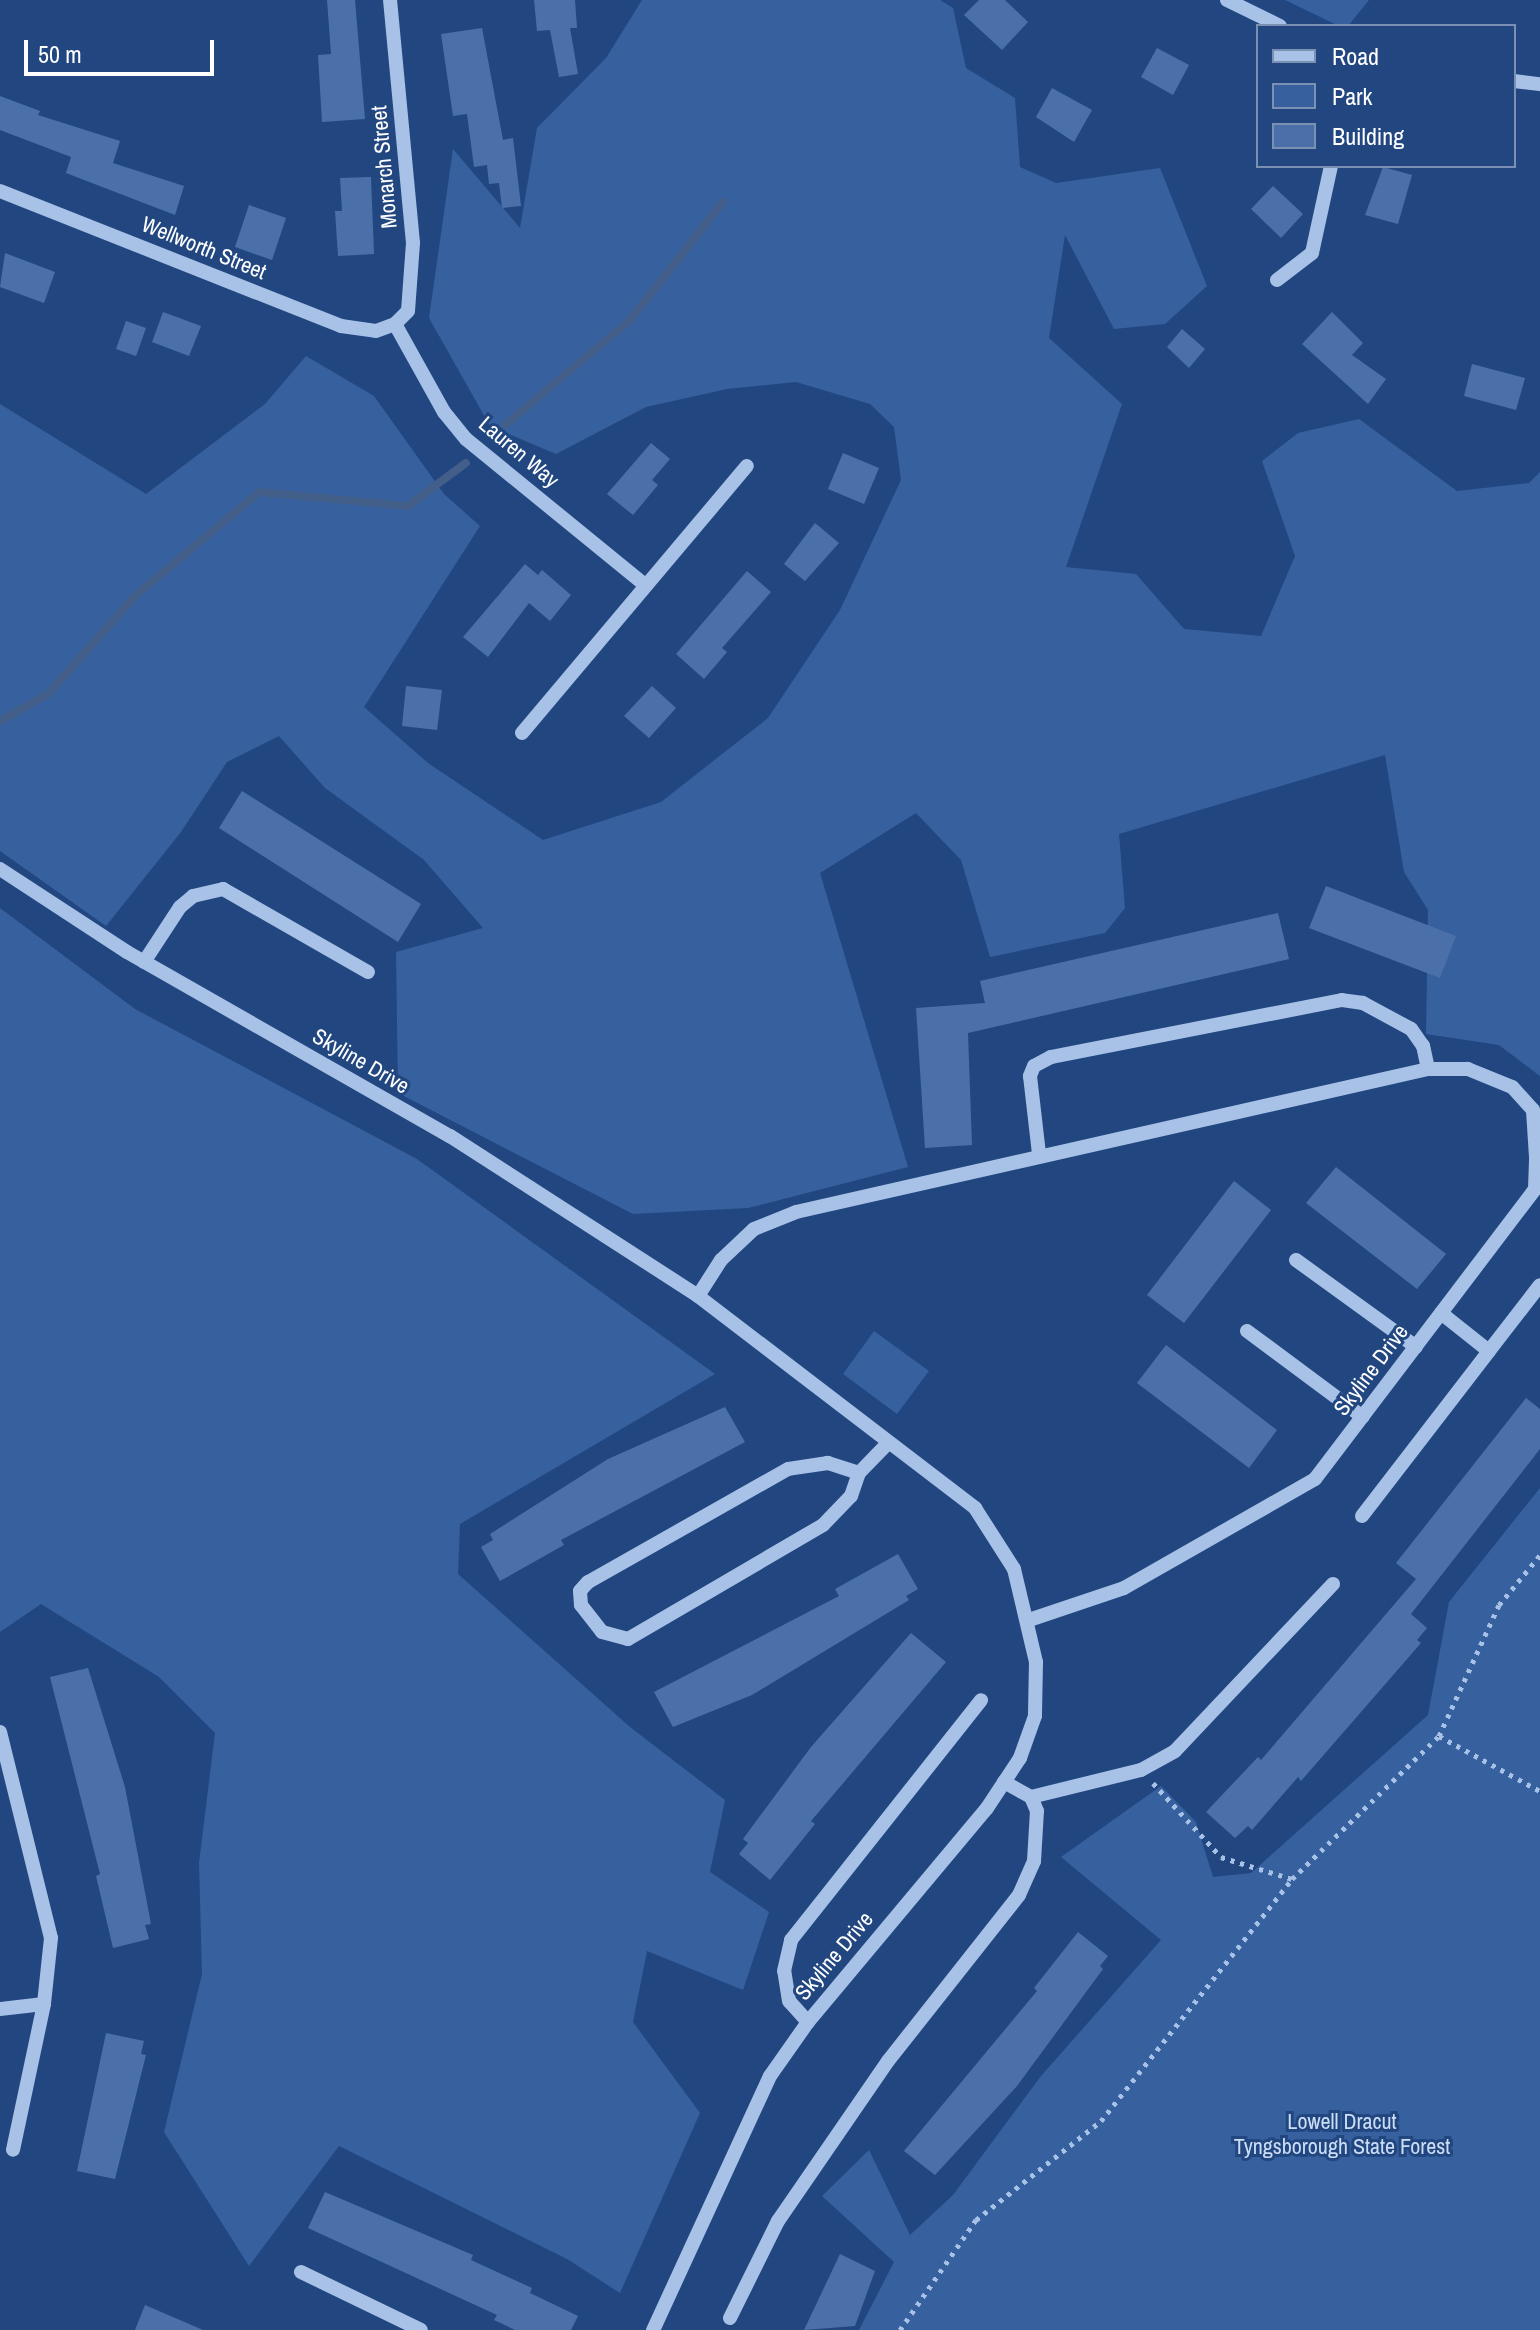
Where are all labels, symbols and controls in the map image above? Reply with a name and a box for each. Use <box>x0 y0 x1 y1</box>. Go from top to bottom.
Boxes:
scale bar <box>28 24 218 74</box>
legend <box>1256 24 1516 168</box>
text: 50 m <box>38 38 82 70</box>
text: Road <box>1332 40 1379 72</box>
text: Park <box>1332 80 1372 112</box>
street label: Monarch Street <box>365 104 403 230</box>
text: Building <box>1332 120 1404 152</box>
street label: Wellworth Street <box>138 211 270 285</box>
street label: Lauren Way <box>474 411 564 493</box>
street label: Skyline Drive <box>308 1023 414 1099</box>
street label: Skyline Drive <box>1328 1319 1414 1421</box>
street label: Skyline Drive <box>789 1906 879 2006</box>
park label: Lowell Dracut Tyngsborough State Forest <box>1234 2108 1450 2160</box>

